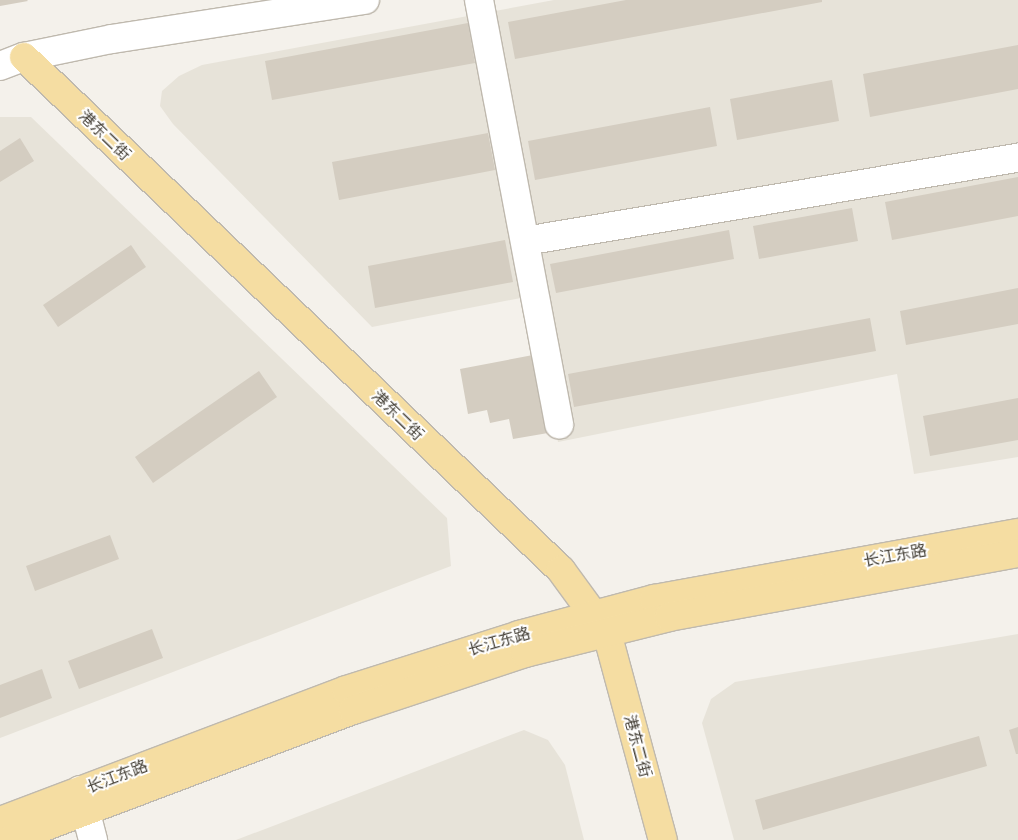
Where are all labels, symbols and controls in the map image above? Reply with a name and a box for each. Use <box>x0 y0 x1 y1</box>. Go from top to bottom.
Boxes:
street label: 港东二街 <box>75 106 135 164</box>
street label: 港东二街 <box>368 386 428 444</box>
street label: 长江东路 <box>862 540 928 570</box>
street label: 长江东路 <box>466 623 532 659</box>
street label: 港东二街 <box>620 713 656 779</box>
street label: 长江东路 <box>84 756 150 796</box>

